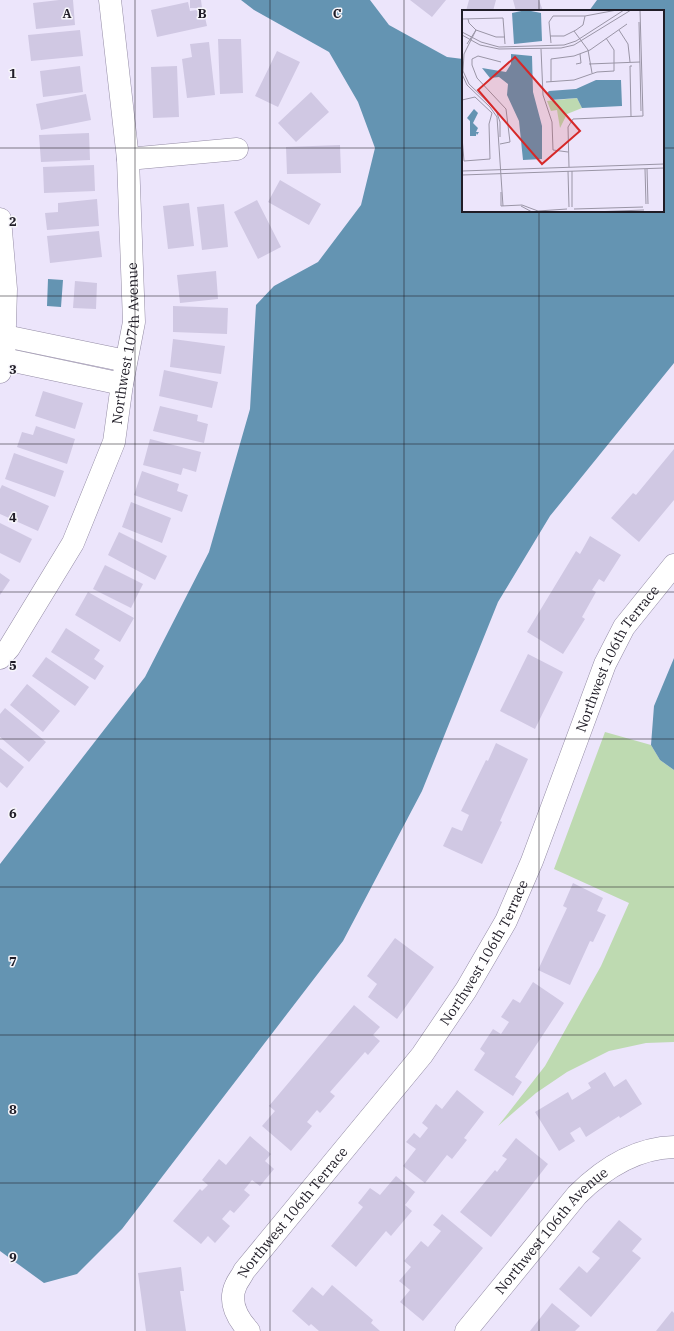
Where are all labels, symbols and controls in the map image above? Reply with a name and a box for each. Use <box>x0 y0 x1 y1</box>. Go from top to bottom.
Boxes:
text: A <box>62 5 72 22</box>
text: B <box>197 5 207 22</box>
text: C <box>333 5 342 22</box>
inset map <box>462 10 664 212</box>
text: 1 <box>9 65 17 82</box>
text: 2 <box>9 213 17 230</box>
street label: Northwest 107th Avenue <box>108 262 143 425</box>
text: 3 <box>9 361 17 378</box>
text: 4 <box>9 509 17 526</box>
street label: Northwest 106th Terrace <box>572 582 663 735</box>
text: 5 <box>9 657 17 674</box>
text: 6 <box>9 805 17 822</box>
street label: Northwest 106th Terrace <box>436 877 532 1029</box>
text: 7 <box>9 953 17 970</box>
text: 8 <box>9 1101 17 1118</box>
street label: Northwest 106th Terrace <box>233 1143 352 1281</box>
street label: Northwest 106th Avenue <box>491 1163 611 1298</box>
text: 9 <box>9 1249 17 1266</box>

